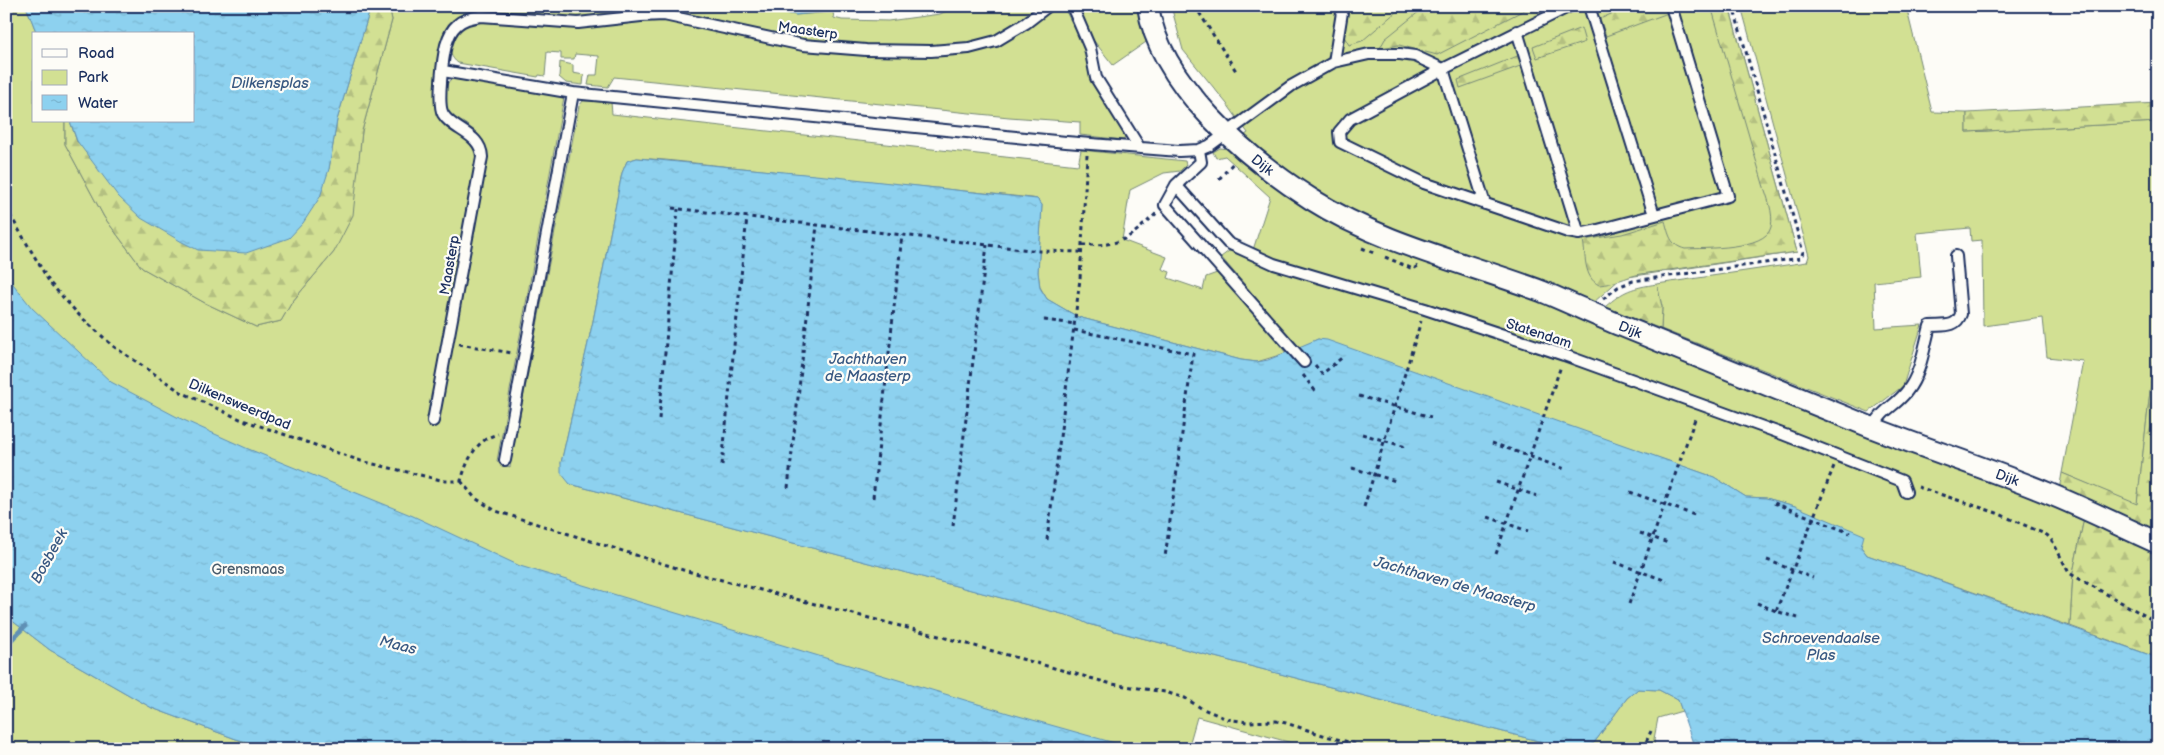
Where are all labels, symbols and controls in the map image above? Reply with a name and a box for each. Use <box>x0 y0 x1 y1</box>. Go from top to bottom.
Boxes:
street label: Maasterp <box>777 18 839 43</box>
legend <box>32 32 195 122</box>
text: Road <box>78 44 114 63</box>
text: Park <box>78 68 109 87</box>
water label: Dilkensplas <box>231 74 309 93</box>
text: Water <box>78 94 118 113</box>
street label: Dijk <box>1248 151 1277 179</box>
street label: Maasterp <box>436 234 463 296</box>
street label: Statendam <box>1504 315 1574 352</box>
street label: Dijk <box>1616 318 1644 342</box>
water label: Jachthaven de Maasterp <box>825 350 911 386</box>
street label: Dilkensweerdpad <box>186 375 293 434</box>
street label: Dijk <box>1993 466 2021 490</box>
water label: Bosbeek <box>27 525 73 587</box>
water label: Jachthaven de Maasterp <box>1371 552 1538 617</box>
park label: Grensmaas <box>212 561 284 578</box>
water label: Schroevendaalse Plas <box>1762 629 1880 665</box>
water label: Maas <box>377 632 419 659</box>

